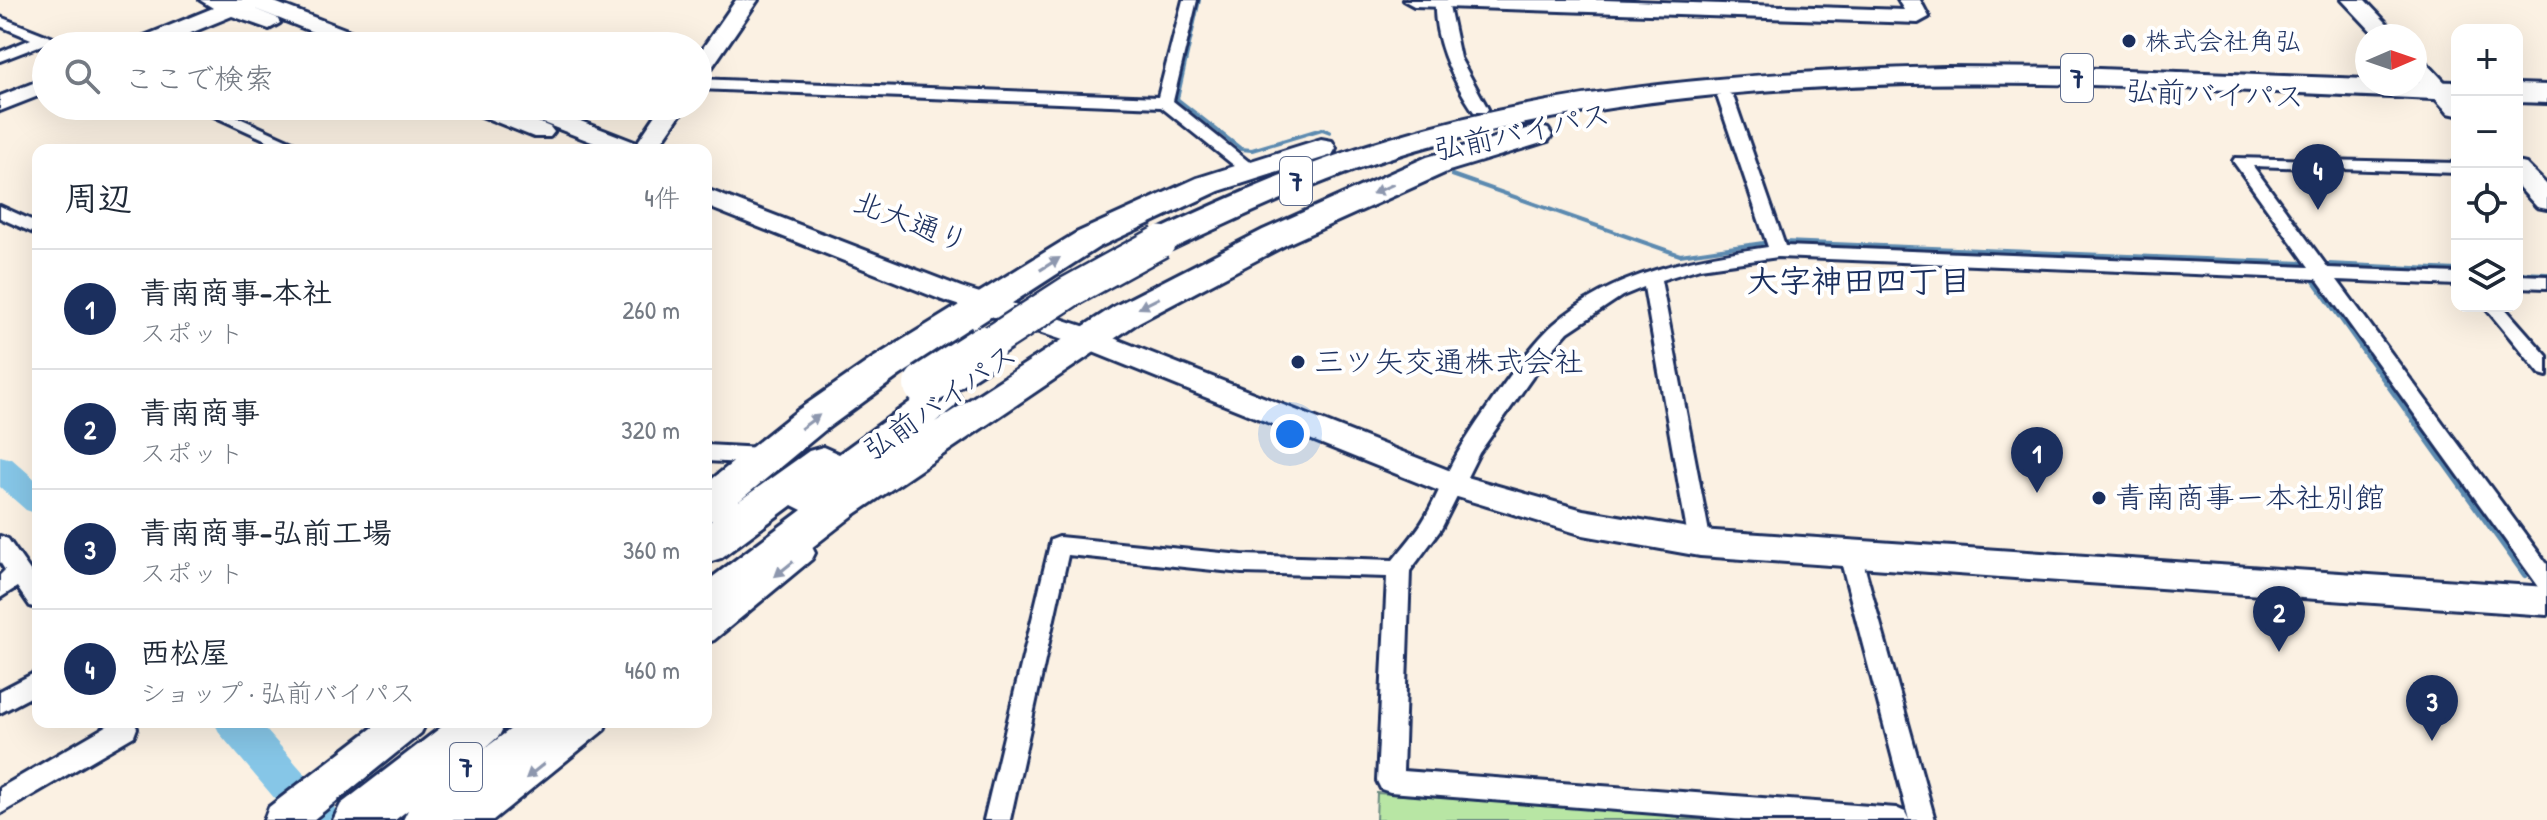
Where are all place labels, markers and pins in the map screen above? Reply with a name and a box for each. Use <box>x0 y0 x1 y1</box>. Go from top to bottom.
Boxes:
place label: 株式会社角弘 <box>2145 23 2301 58</box>
marker: 株式会社角弘 <box>2120 32 2138 50</box>
pin: 4 <box>2292 144 2344 210</box>
place label: 三ツ矢交通株式会社 <box>1314 341 1584 381</box>
marker: 三ツ矢交通株式会社 <box>1289 353 1307 371</box>
pin: 1 <box>2011 427 2063 493</box>
place label: 青南商事ー本社別館 <box>2115 477 2385 517</box>
marker: 青南商事ー本社別館 <box>2090 489 2108 507</box>
pin: 2 <box>2253 586 2305 652</box>
pin: 3 <box>2406 675 2458 741</box>

